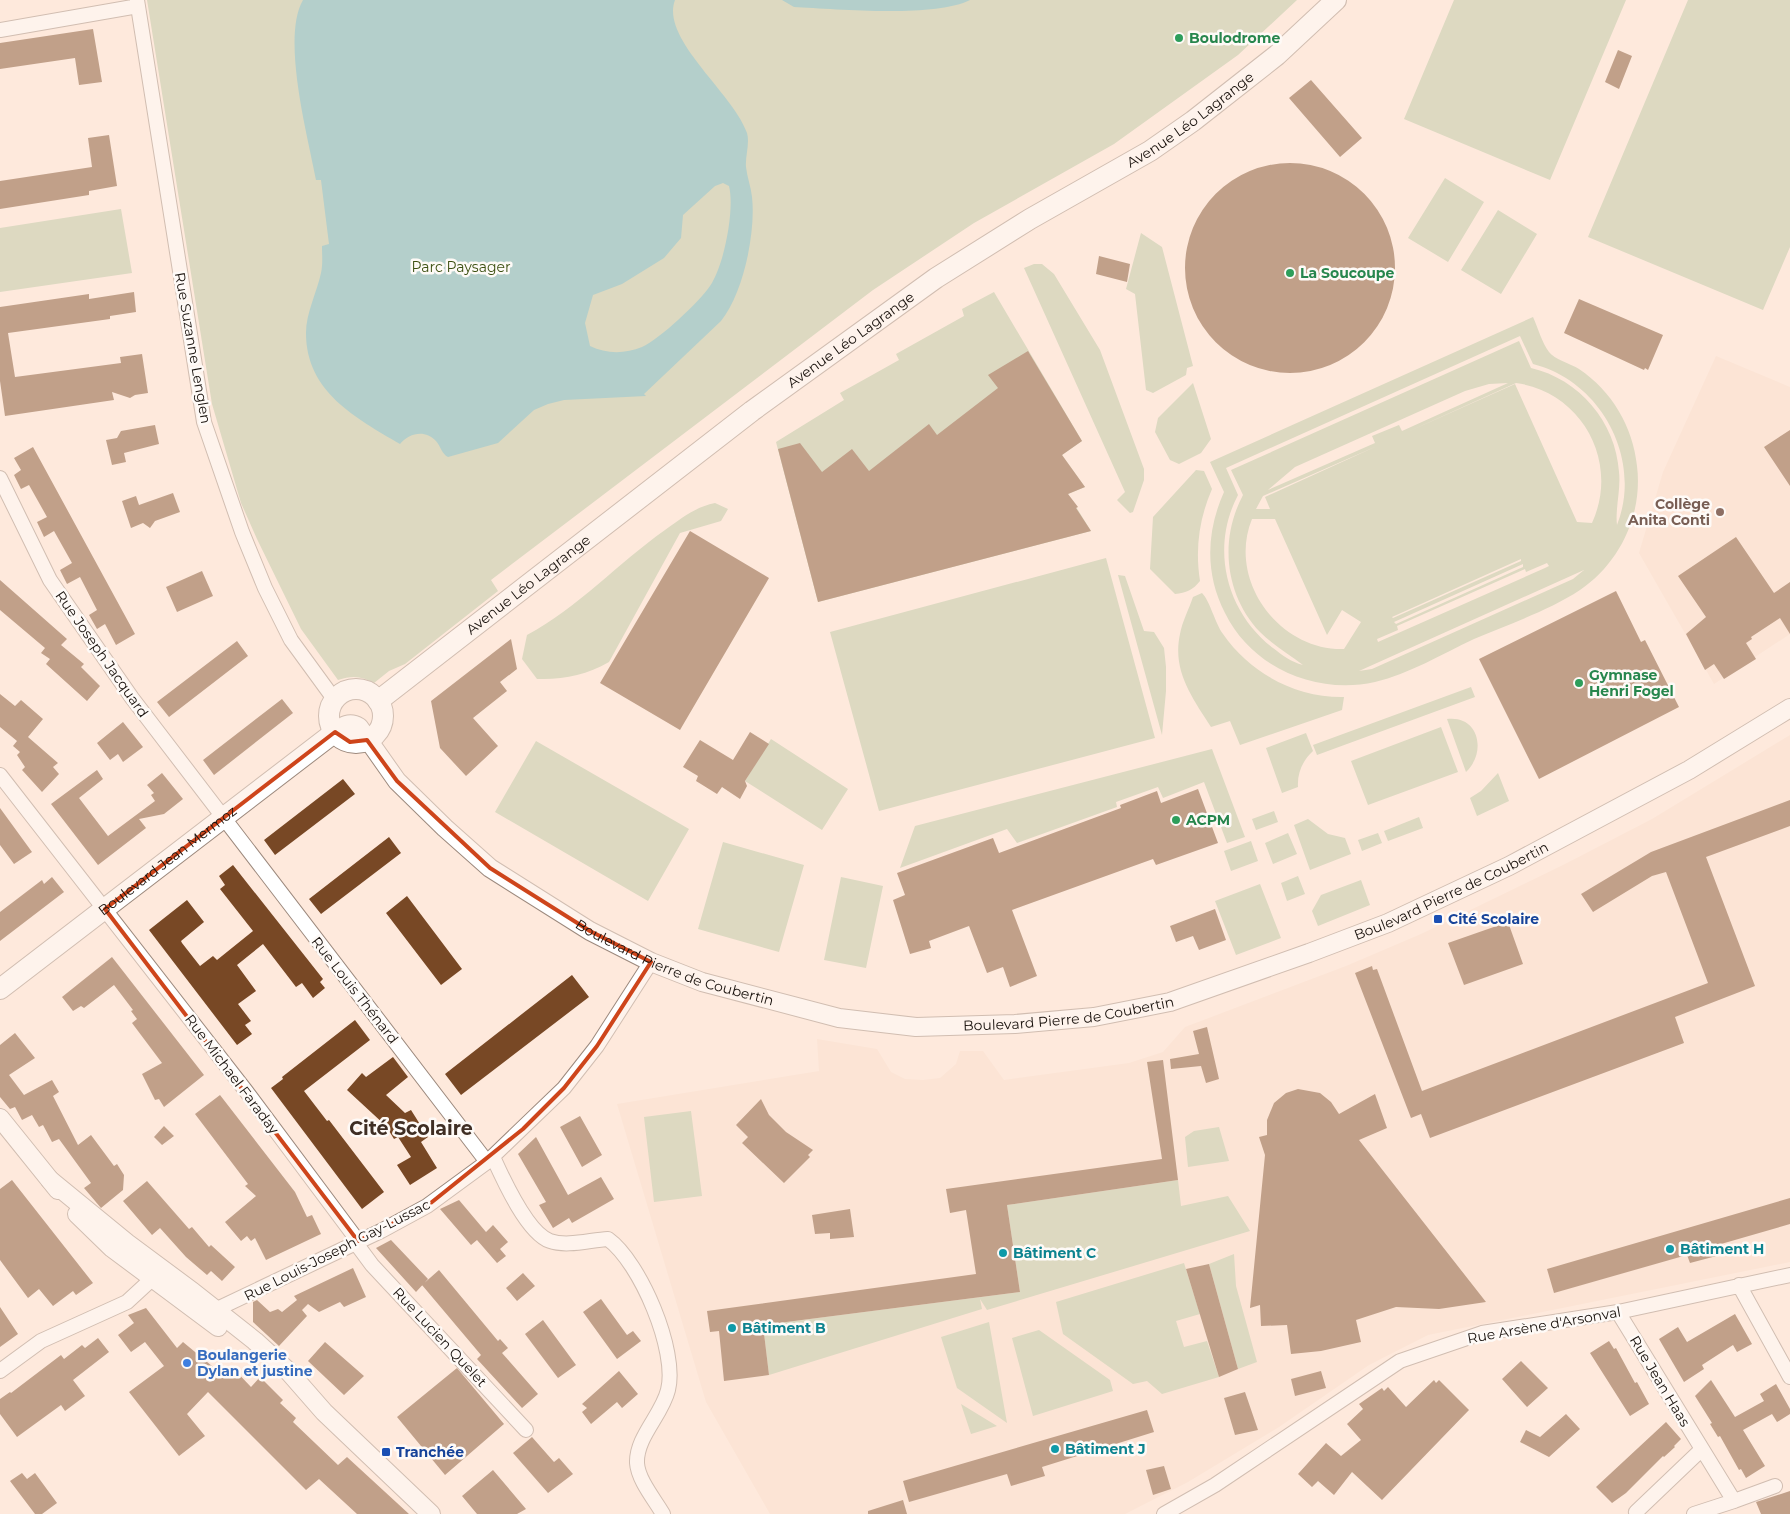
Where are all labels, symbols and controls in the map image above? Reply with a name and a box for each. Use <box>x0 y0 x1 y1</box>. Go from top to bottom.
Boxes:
place label: Boulodrome <box>1189 29 1280 47</box>
marker: Boulodrome <box>1173 32 1185 44</box>
street label: Avenue Léo Lagrange <box>1123 68 1257 171</box>
park label: Parc Paysager <box>411 258 511 276</box>
place label: La Soucoupe <box>1300 264 1394 282</box>
marker: La Soucoupe <box>1284 267 1296 279</box>
street label: Rue Suzanne Lenglen <box>171 271 215 425</box>
street label: Avenue Léo Lagrange <box>784 288 918 392</box>
place label: Collège Anita Conti <box>1627 495 1710 529</box>
marker: Collège Anita Conti <box>1714 506 1726 518</box>
street label: Avenue Léo Lagrange <box>462 531 594 638</box>
street label: Rue Joseph Jacquard <box>51 587 153 721</box>
place label: Gymnase Henri Fogel <box>1589 666 1674 700</box>
marker: Gymnase Henri Fogel <box>1573 677 1585 689</box>
street label: Boulevard Jean Mermoz <box>95 802 240 919</box>
place label: ACPM <box>1185 811 1230 829</box>
marker: ACPM <box>1170 814 1182 826</box>
street label: Boulevard Pierre de Coubertin <box>1352 838 1551 944</box>
place label: Cité Scolaire <box>1448 910 1539 928</box>
marker: Cité Scolaire <box>1432 913 1444 925</box>
street label: Boulevard Pierre de Coubertin <box>572 915 776 1009</box>
street label: Rue Louis Thénard <box>308 933 402 1047</box>
street label: Boulevard Pierre de Coubertin <box>963 992 1176 1035</box>
street label: Rue Michael Faraday <box>181 1011 283 1138</box>
district label: Cité Scolaire <box>349 1117 473 1140</box>
street label: Rue Louis-Joseph Gay-Lussac <box>241 1195 433 1305</box>
place label: Bâtiment H <box>1680 1240 1764 1258</box>
marker: Bâtiment H <box>1664 1243 1676 1255</box>
place label: Bâtiment C <box>1013 1244 1096 1262</box>
marker: Bâtiment C <box>997 1247 1009 1259</box>
street label: Rue Lucien Quelet <box>389 1283 491 1391</box>
street label: Rue Arsène d'Arsonval <box>1466 1303 1622 1347</box>
place label: Bâtiment B <box>742 1319 826 1337</box>
marker: Bâtiment B <box>726 1322 738 1334</box>
street label: Rue Jean Haas <box>1626 1332 1694 1430</box>
place label: Boulangerie Dylan et justine <box>197 1346 313 1380</box>
marker: Boulangerie Dylan et justine <box>181 1357 193 1369</box>
place label: Bâtiment J <box>1065 1440 1146 1458</box>
place label: Tranchée <box>396 1443 464 1461</box>
marker: Bâtiment J <box>1049 1443 1061 1455</box>
marker: Tranchée <box>380 1446 392 1458</box>

